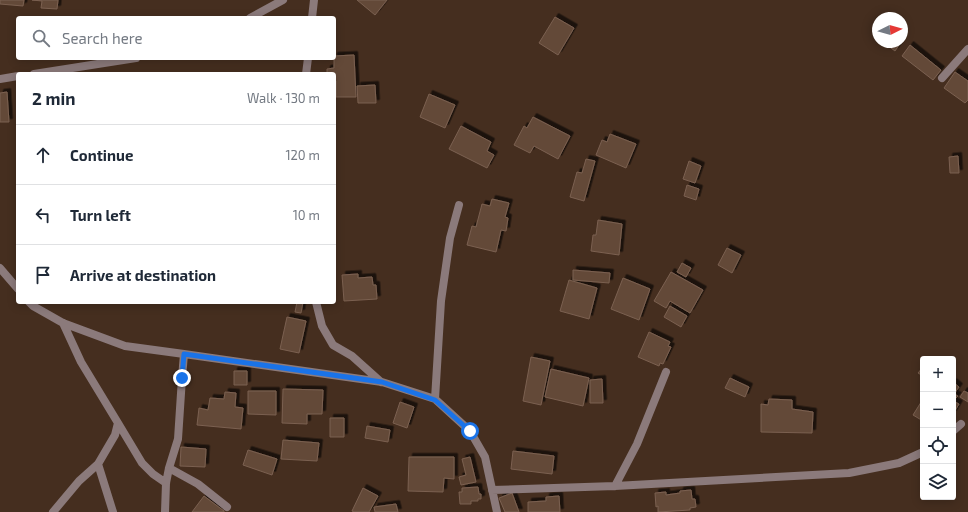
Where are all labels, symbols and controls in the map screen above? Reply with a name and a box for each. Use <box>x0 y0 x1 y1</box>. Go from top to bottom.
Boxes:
north arrow <box>872 12 908 48</box>
search box <box>16 16 336 60</box>
icon: search <box>30 27 52 49</box>
text: Search here <box>62 29 143 47</box>
text: 2 min <box>32 88 75 108</box>
text: Walk · 130 m <box>247 90 320 106</box>
icon: ahead <box>32 144 54 166</box>
text: Continue <box>70 146 133 164</box>
text: 120 m <box>285 147 320 163</box>
icon: left <box>32 204 54 226</box>
text: Turn left <box>70 206 131 224</box>
text: 10 m <box>293 207 320 223</box>
icon: arrive <box>32 264 54 286</box>
text: Arrive at destination <box>70 266 216 284</box>
map controls <box>920 356 956 500</box>
button: + <box>920 356 956 392</box>
route end <box>173 369 191 387</box>
button: − <box>920 392 956 428</box>
route start <box>461 422 479 440</box>
button: locate <box>920 428 956 464</box>
button: layers <box>920 464 956 500</box>

